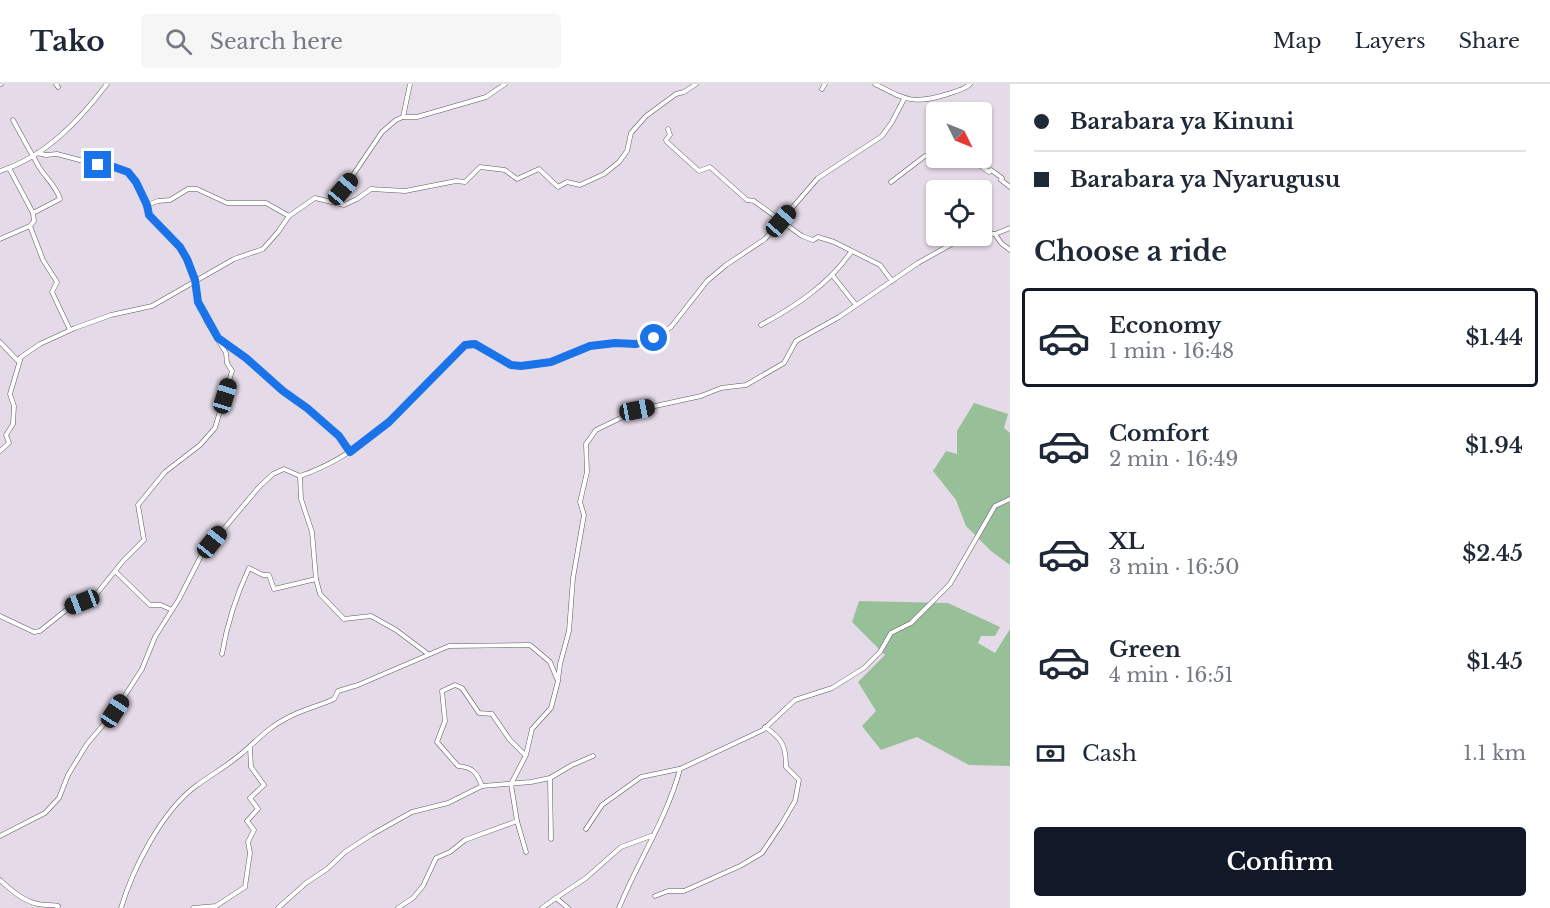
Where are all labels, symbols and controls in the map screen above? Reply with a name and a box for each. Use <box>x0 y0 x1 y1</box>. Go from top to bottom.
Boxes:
search box <box>141 14 561 68</box>
text: Tako <box>30 24 105 59</box>
icon: search <box>162 25 195 58</box>
text: Search here <box>210 28 343 55</box>
text: Map <box>1273 28 1322 54</box>
text: Layers <box>1355 28 1426 54</box>
text: Share <box>1459 28 1520 54</box>
north arrow <box>926 102 992 168</box>
map controls <box>926 102 992 246</box>
text: Barabara ya Kinuni <box>1070 108 1294 135</box>
route end <box>84 151 111 178</box>
text: Barabara ya Nyarugusu <box>1070 166 1340 193</box>
car <box>325 169 361 209</box>
button: locate <box>926 180 992 246</box>
car <box>762 202 800 240</box>
text: Choose a ride <box>1034 235 1227 268</box>
icon: car <box>1037 311 1091 365</box>
text: Economy <box>1109 312 1221 339</box>
route start <box>640 324 667 351</box>
text: $1.44 <box>1465 324 1523 351</box>
text: 1 min · 16:48 <box>1109 339 1234 363</box>
car <box>211 376 239 416</box>
car <box>618 398 656 422</box>
icon: car <box>1037 419 1091 473</box>
text: Comfort <box>1109 420 1209 447</box>
text: $1.94 <box>1465 432 1523 459</box>
text: 2 min · 16:49 <box>1109 447 1238 471</box>
car <box>194 522 230 562</box>
icon: car <box>1037 527 1091 581</box>
text: XL <box>1109 528 1144 555</box>
text: $2.45 <box>1462 540 1523 567</box>
text: 3 min · 16:50 <box>1109 555 1239 579</box>
car <box>62 587 102 617</box>
icon: car <box>1037 635 1091 689</box>
text: Green <box>1109 636 1181 663</box>
text: $1.45 <box>1467 648 1523 675</box>
text: 4 min · 16:51 <box>1109 663 1233 687</box>
car <box>98 691 132 731</box>
icon: cash <box>1034 737 1067 770</box>
text: Cash <box>1082 740 1137 767</box>
text: 1.1 km <box>1463 741 1526 765</box>
button: Confirm <box>1034 827 1526 896</box>

